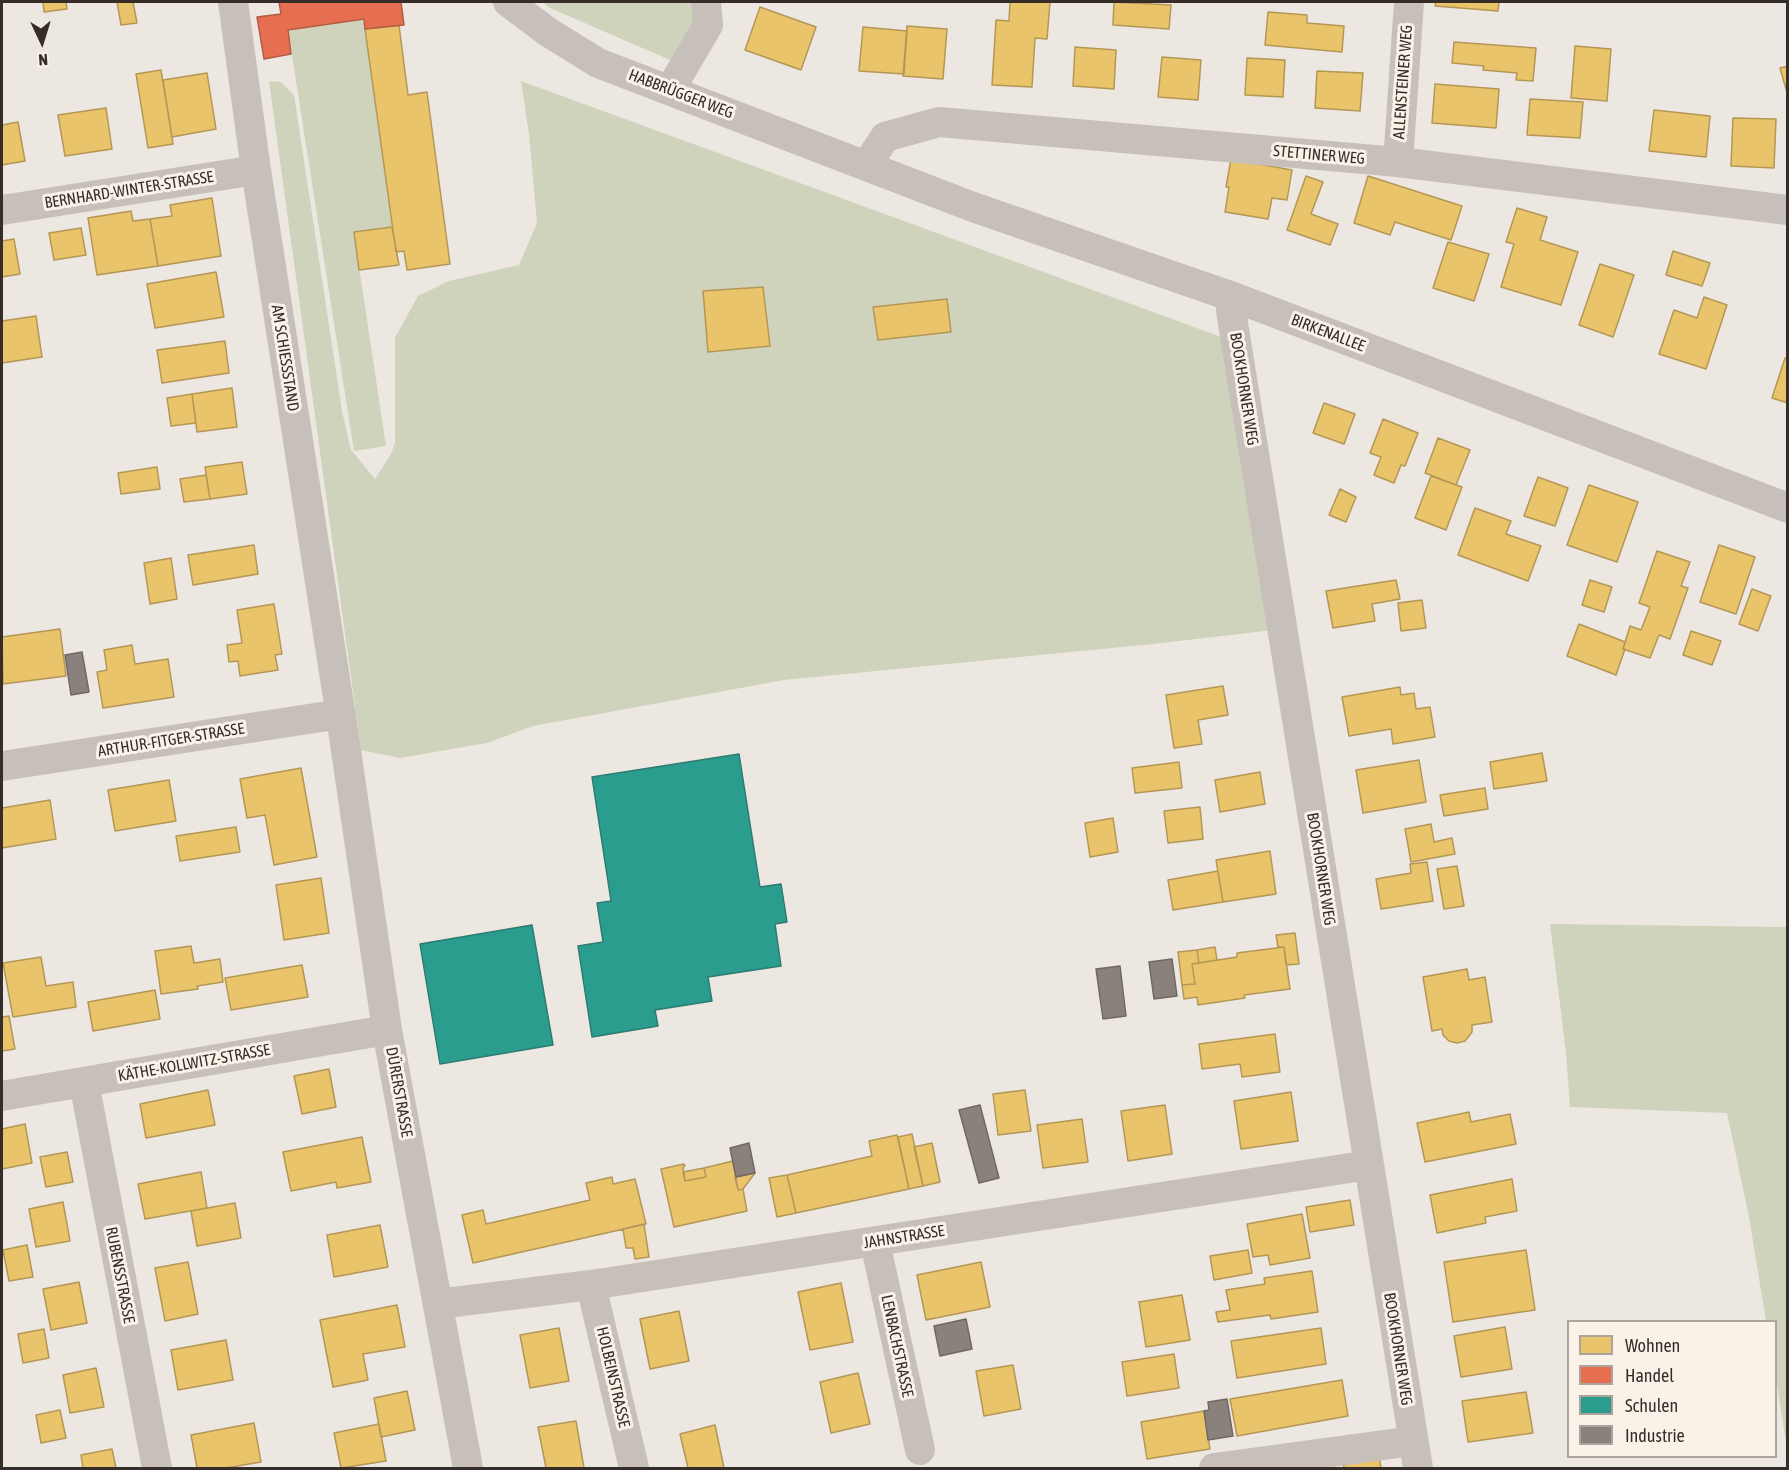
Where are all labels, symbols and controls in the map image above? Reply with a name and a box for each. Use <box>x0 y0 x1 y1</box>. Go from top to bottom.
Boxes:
north arrow <box>12 12 72 72</box>
street label: ALLENSTEINER WEG <box>1389 24 1417 140</box>
text: N <box>38 51 49 69</box>
street label: HABBRÜGGER WEG <box>626 65 736 123</box>
street label: STETTINER WEG <box>1272 141 1366 169</box>
street label: BERNHARD-WINTER-STRASSE <box>43 167 215 213</box>
street label: AM SCHIESSSTAND <box>267 303 303 413</box>
street label: BIRKENALLEE <box>1288 310 1368 356</box>
street label: BOOKHORNER WEG <box>1226 331 1262 447</box>
street label: ARTHUR-FITGER-STRASSE <box>96 719 246 761</box>
street label: BOOKHORNER WEG <box>1303 811 1339 927</box>
street label: KÄTHE-KOLLWITZ-STRASSE <box>116 1040 272 1086</box>
street label: DÜRERSTRASSE <box>382 1045 416 1139</box>
street label: JAHNSTRASSE <box>862 1221 946 1253</box>
street label: RUBENSSTRASSE <box>101 1225 139 1325</box>
street label: BOOKHORNER WEG <box>1380 1291 1416 1407</box>
street label: LENBACHSTRASSE <box>877 1293 917 1399</box>
legend <box>1567 1320 1777 1458</box>
street label: HOLBEINSTRASSE <box>592 1325 634 1429</box>
text: Wohnen <box>1625 1335 1680 1356</box>
text: Handel <box>1625 1365 1674 1386</box>
text: Schulen <box>1625 1395 1678 1416</box>
text: Industrie <box>1625 1425 1685 1446</box>

